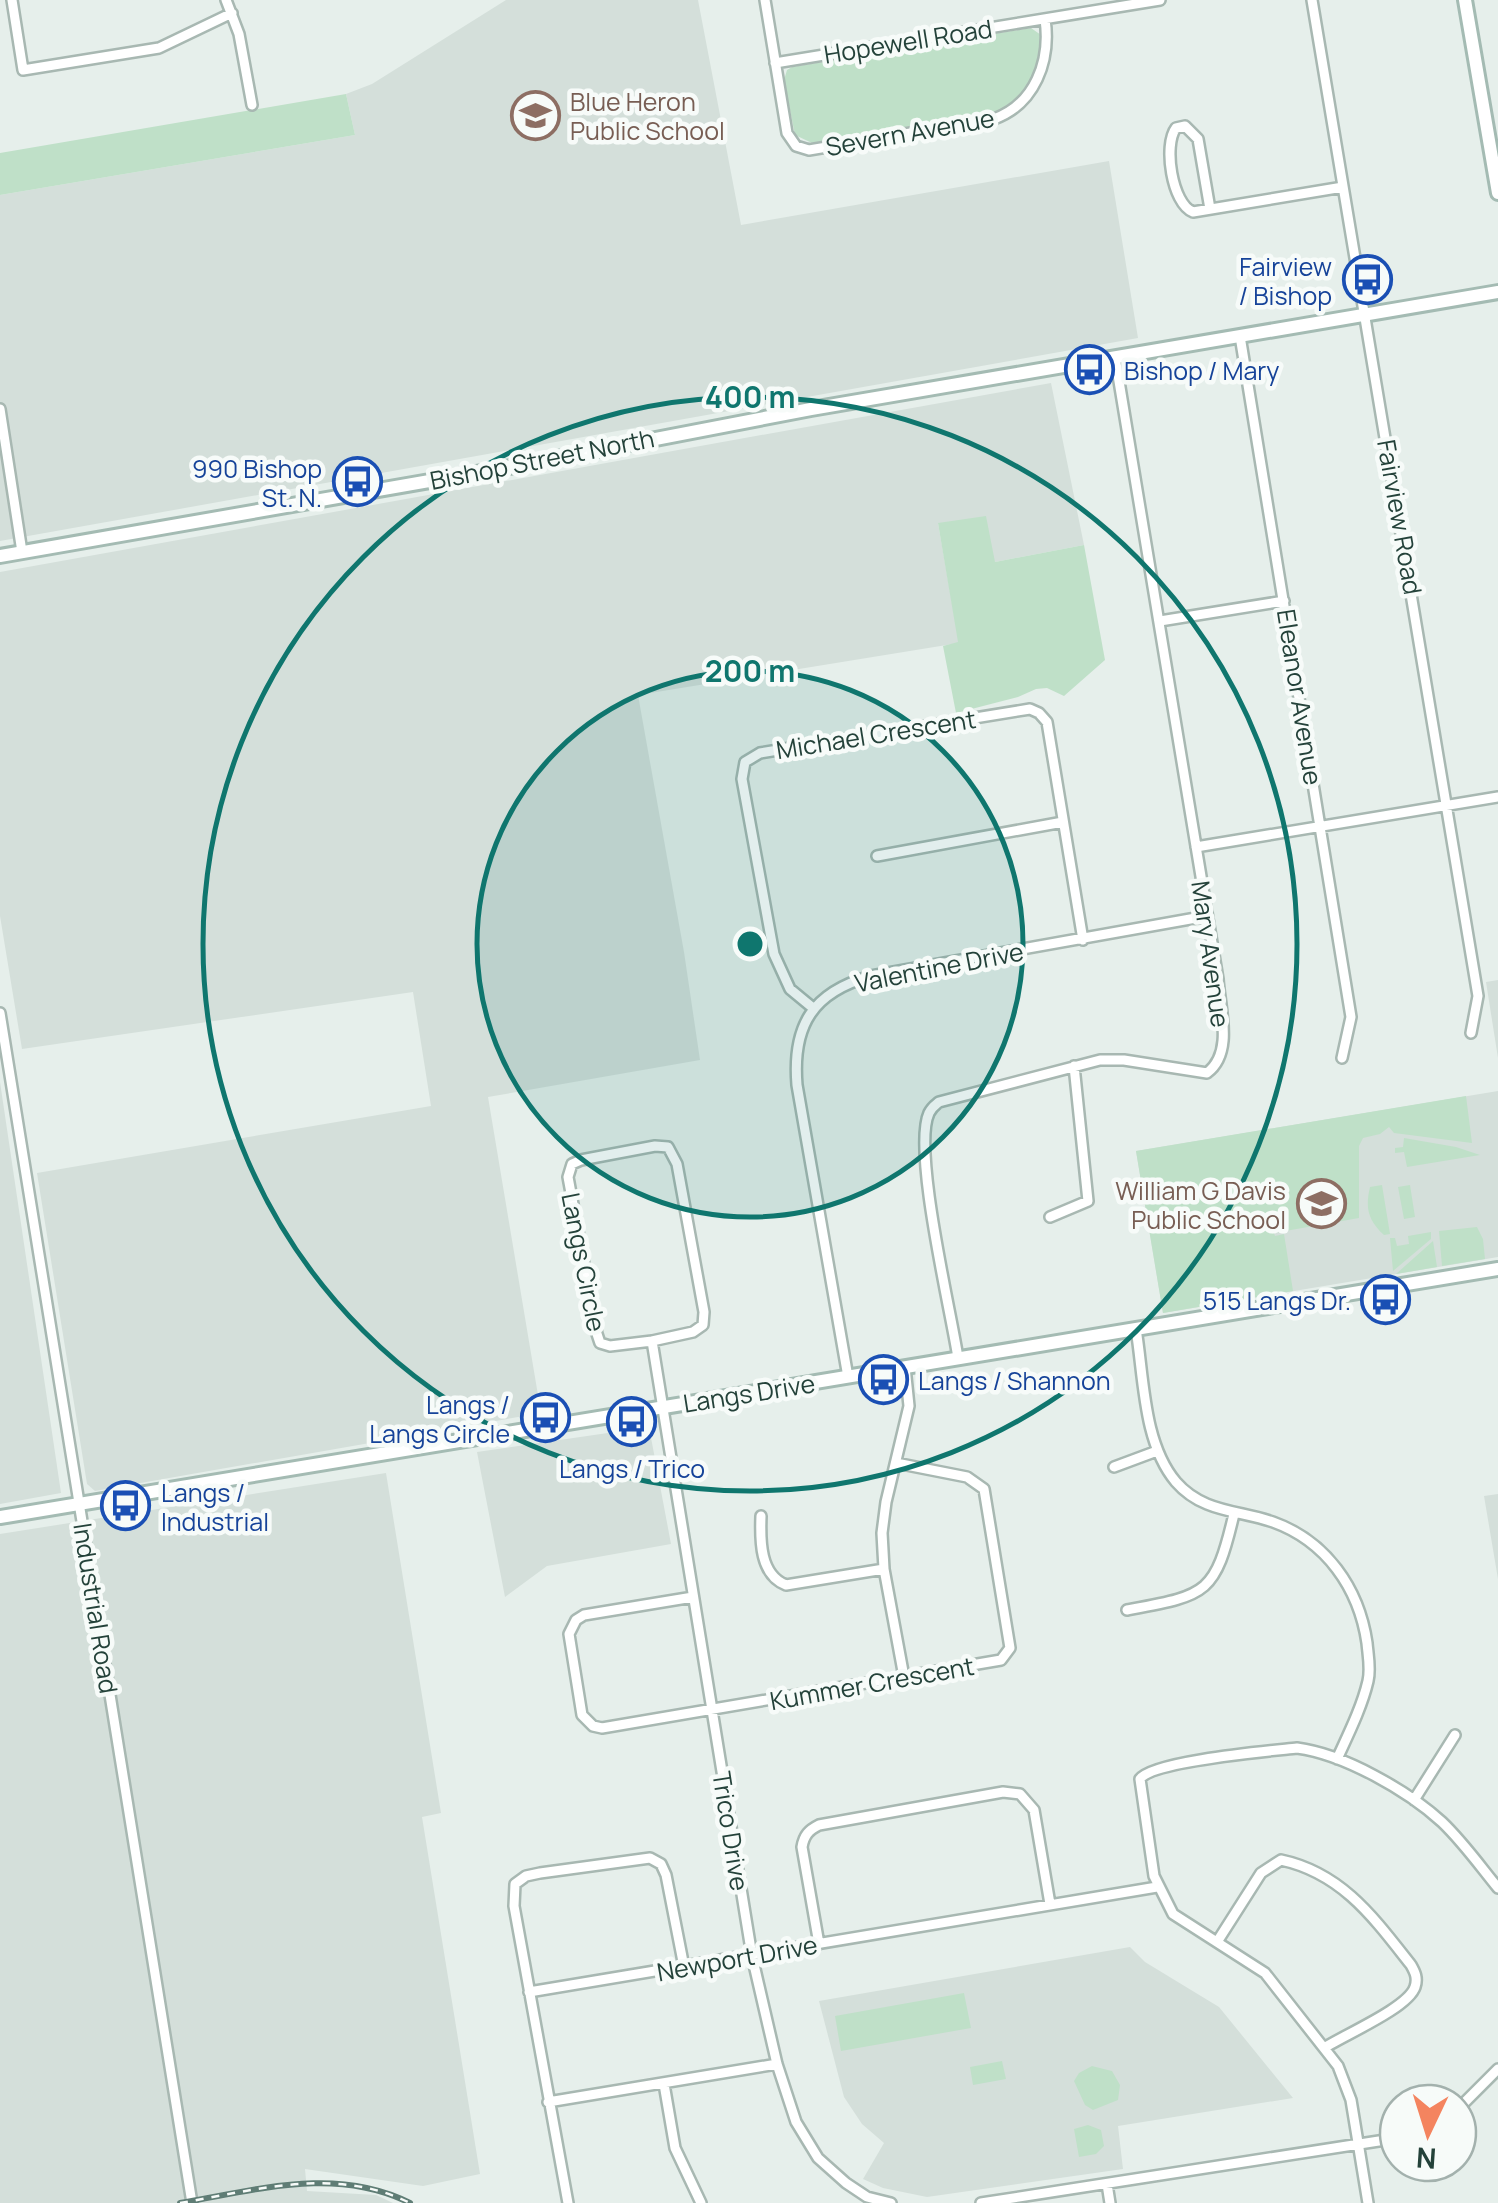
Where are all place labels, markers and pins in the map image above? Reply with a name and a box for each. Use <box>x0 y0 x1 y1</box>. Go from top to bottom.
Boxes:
place label: Blue Heron Public School <box>570 84 725 148</box>
school or university icon: Blue Heron Public School <box>509 89 561 141</box>
place label: Fairview / Bishop <box>1239 249 1332 313</box>
bus stop icon: Fairview / Bishop <box>1341 254 1393 306</box>
bus stop icon: Bishop / Mary <box>1063 344 1115 396</box>
place label: Bishop / Mary <box>1124 353 1279 388</box>
place label: 990 Bishop St. N. <box>192 451 322 515</box>
bus stop icon: 990 Bishop St. N. <box>331 456 383 508</box>
centre of rings <box>732 926 768 962</box>
place label: William G Davis Public School <box>1115 1173 1286 1237</box>
school or university icon: William G Davis Public School <box>1295 1178 1347 1230</box>
bus stop icon: 515 Langs Dr. <box>1360 1274 1412 1326</box>
place label: 515 Langs Dr. <box>1203 1283 1351 1318</box>
bus stop icon: Langs / Shannon <box>857 1354 909 1406</box>
place label: Langs / Shannon <box>918 1363 1111 1398</box>
place label: Langs / Langs Circle <box>369 1387 510 1451</box>
bus stop icon: Langs / Langs Circle <box>519 1392 571 1444</box>
bus stop icon: Langs / Trico <box>606 1396 658 1448</box>
place label: Langs / Trico <box>559 1451 705 1486</box>
place label: Langs / Industrial <box>161 1475 269 1539</box>
bus stop icon: Langs / Industrial <box>100 1480 152 1532</box>

